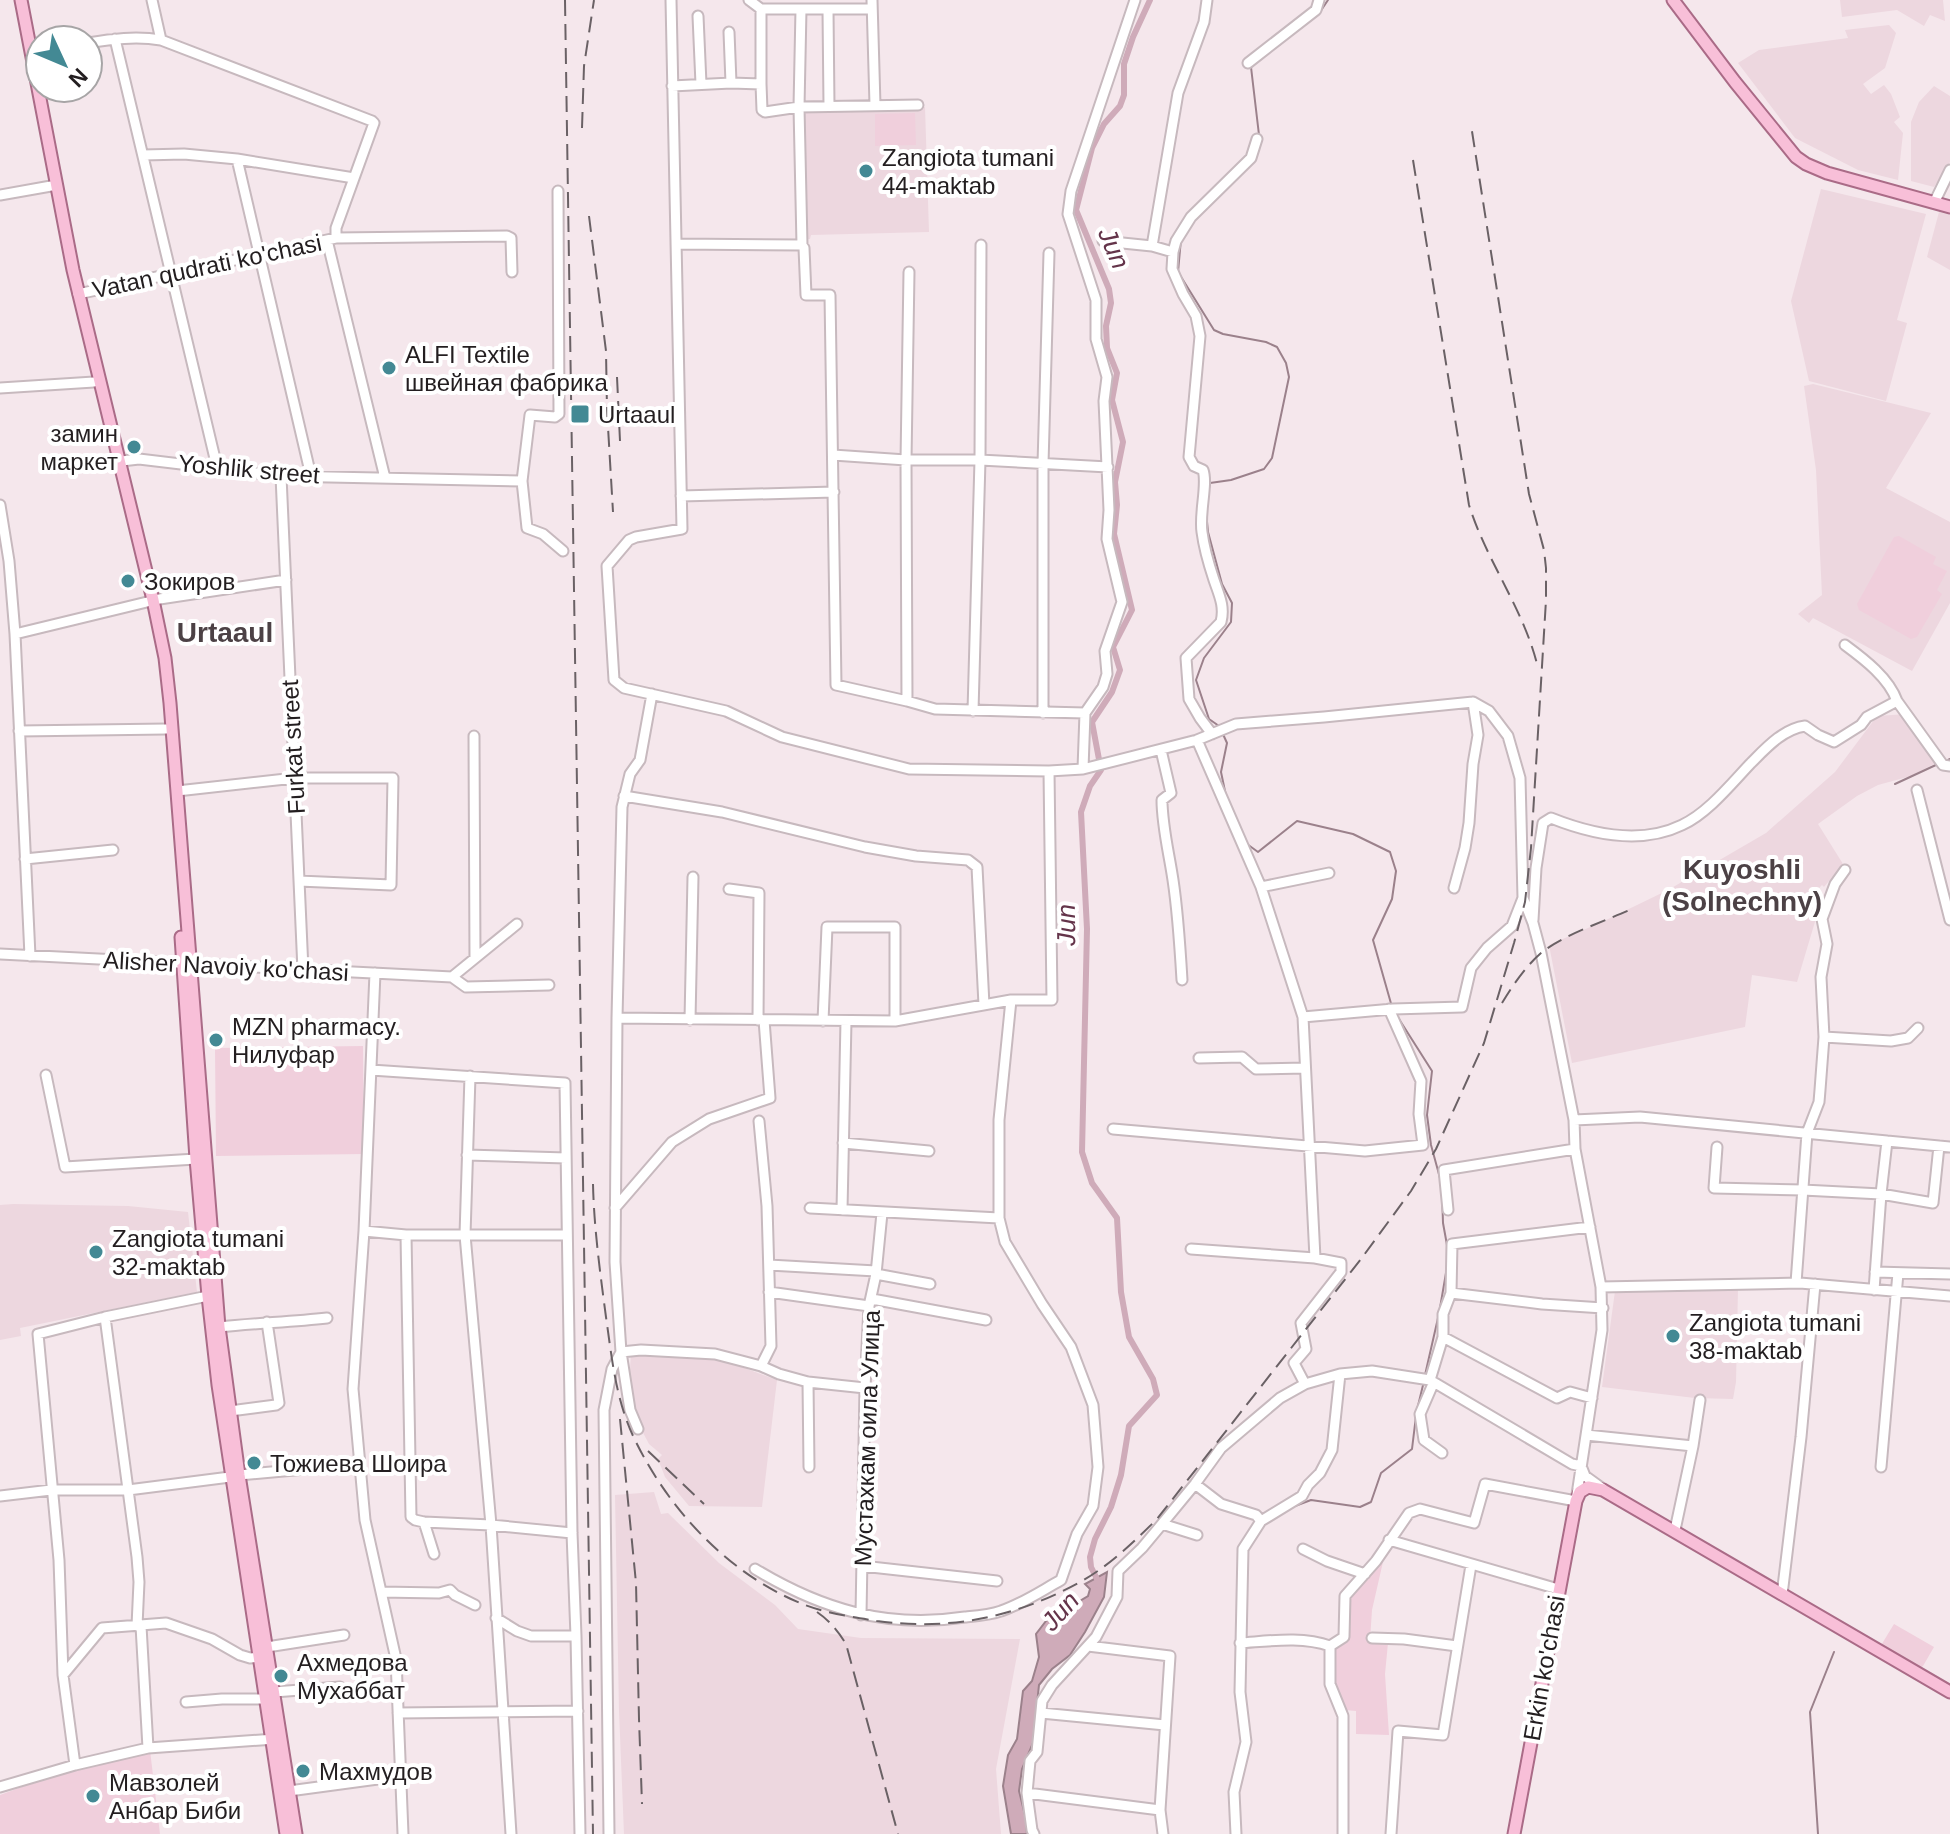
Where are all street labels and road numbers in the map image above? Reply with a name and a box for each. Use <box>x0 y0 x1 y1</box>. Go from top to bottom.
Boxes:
street label: Vatan qudrati ko'chasi <box>90 229 324 303</box>
street label: Yoshlik street <box>177 449 321 489</box>
street label: Furkat street <box>276 679 310 815</box>
street label: Alisher Navoiy ko'chasi <box>102 946 350 986</box>
street label: Мустахкам оила Улица <box>849 1309 885 1567</box>
street label: Erkin ko'chasi <box>1518 1593 1570 1743</box>

